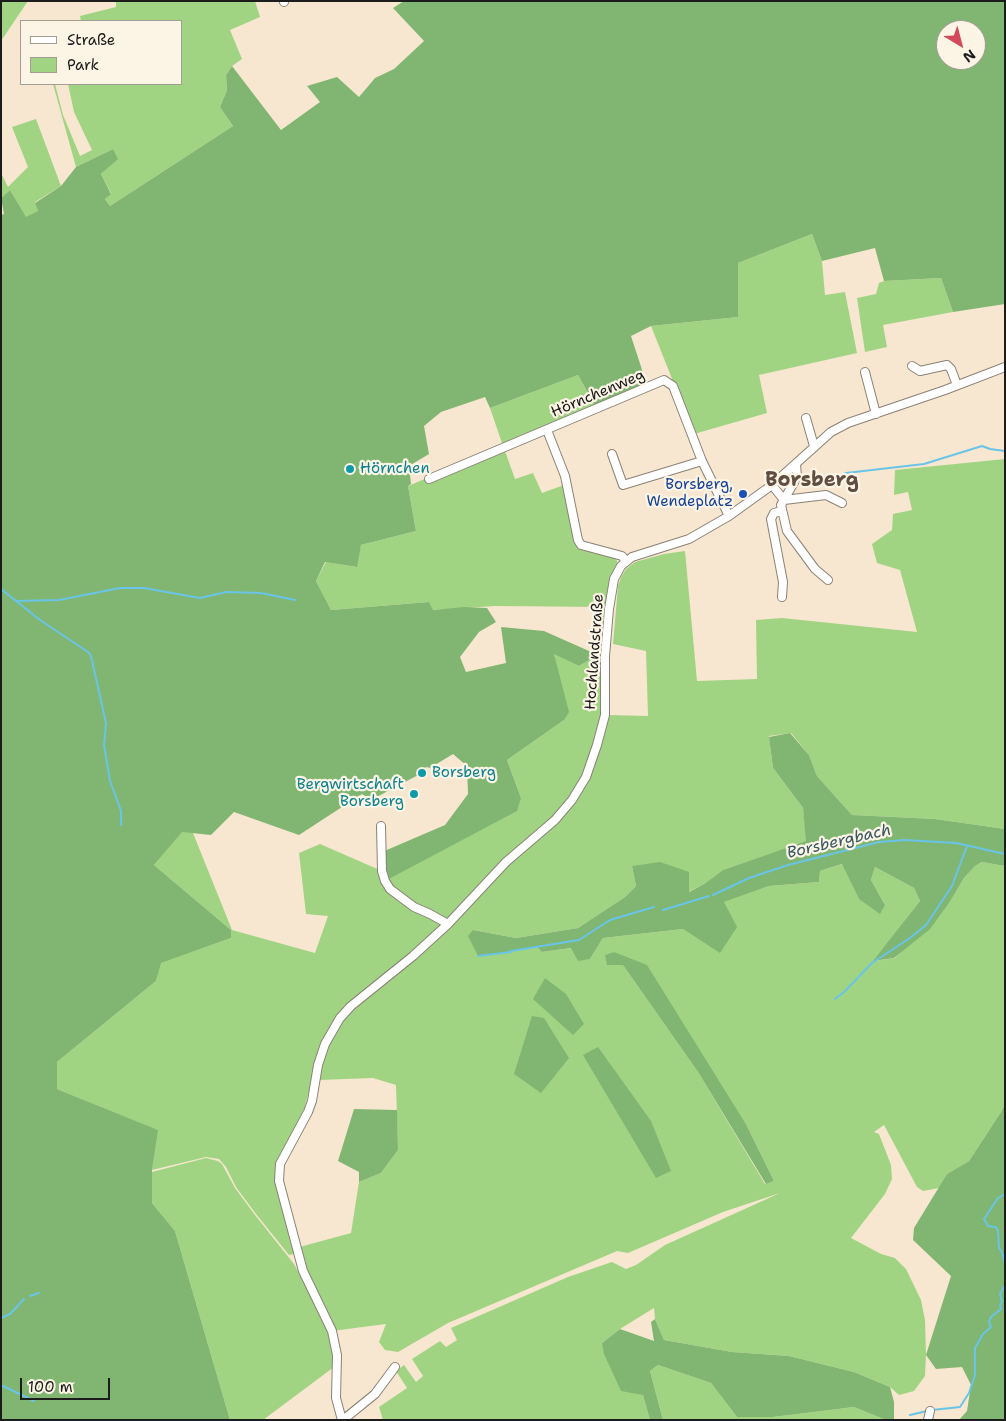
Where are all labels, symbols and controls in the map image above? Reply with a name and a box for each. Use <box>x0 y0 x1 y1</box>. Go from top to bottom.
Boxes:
legend <box>20 20 182 85</box>
north arrow <box>936 20 986 70</box>
text: Straße <box>67 30 115 50</box>
text: N <box>960 46 979 67</box>
text: Park <box>67 55 99 75</box>
street label: Hörnchenweg <box>549 366 647 422</box>
place label: Hörnchen <box>360 460 430 478</box>
marker: Hörnchen <box>344 463 356 475</box>
district label: Borsberg <box>765 469 859 493</box>
place label: Borsberg, Wendeplatz <box>646 476 733 511</box>
marker: Borsberg, Wendeplatz <box>737 488 749 500</box>
street label: Hochlandstraße <box>582 593 608 711</box>
place label: Borsberg <box>432 764 496 782</box>
marker: Borsberg <box>416 767 428 779</box>
place label: Bergwirtschaft Borsberg <box>297 776 404 811</box>
marker: Bergwirtschaft Borsberg <box>408 788 420 800</box>
water label: Borsbergbach <box>785 821 893 863</box>
scale bar <box>22 1368 112 1400</box>
text: 100 m <box>28 1377 73 1397</box>

